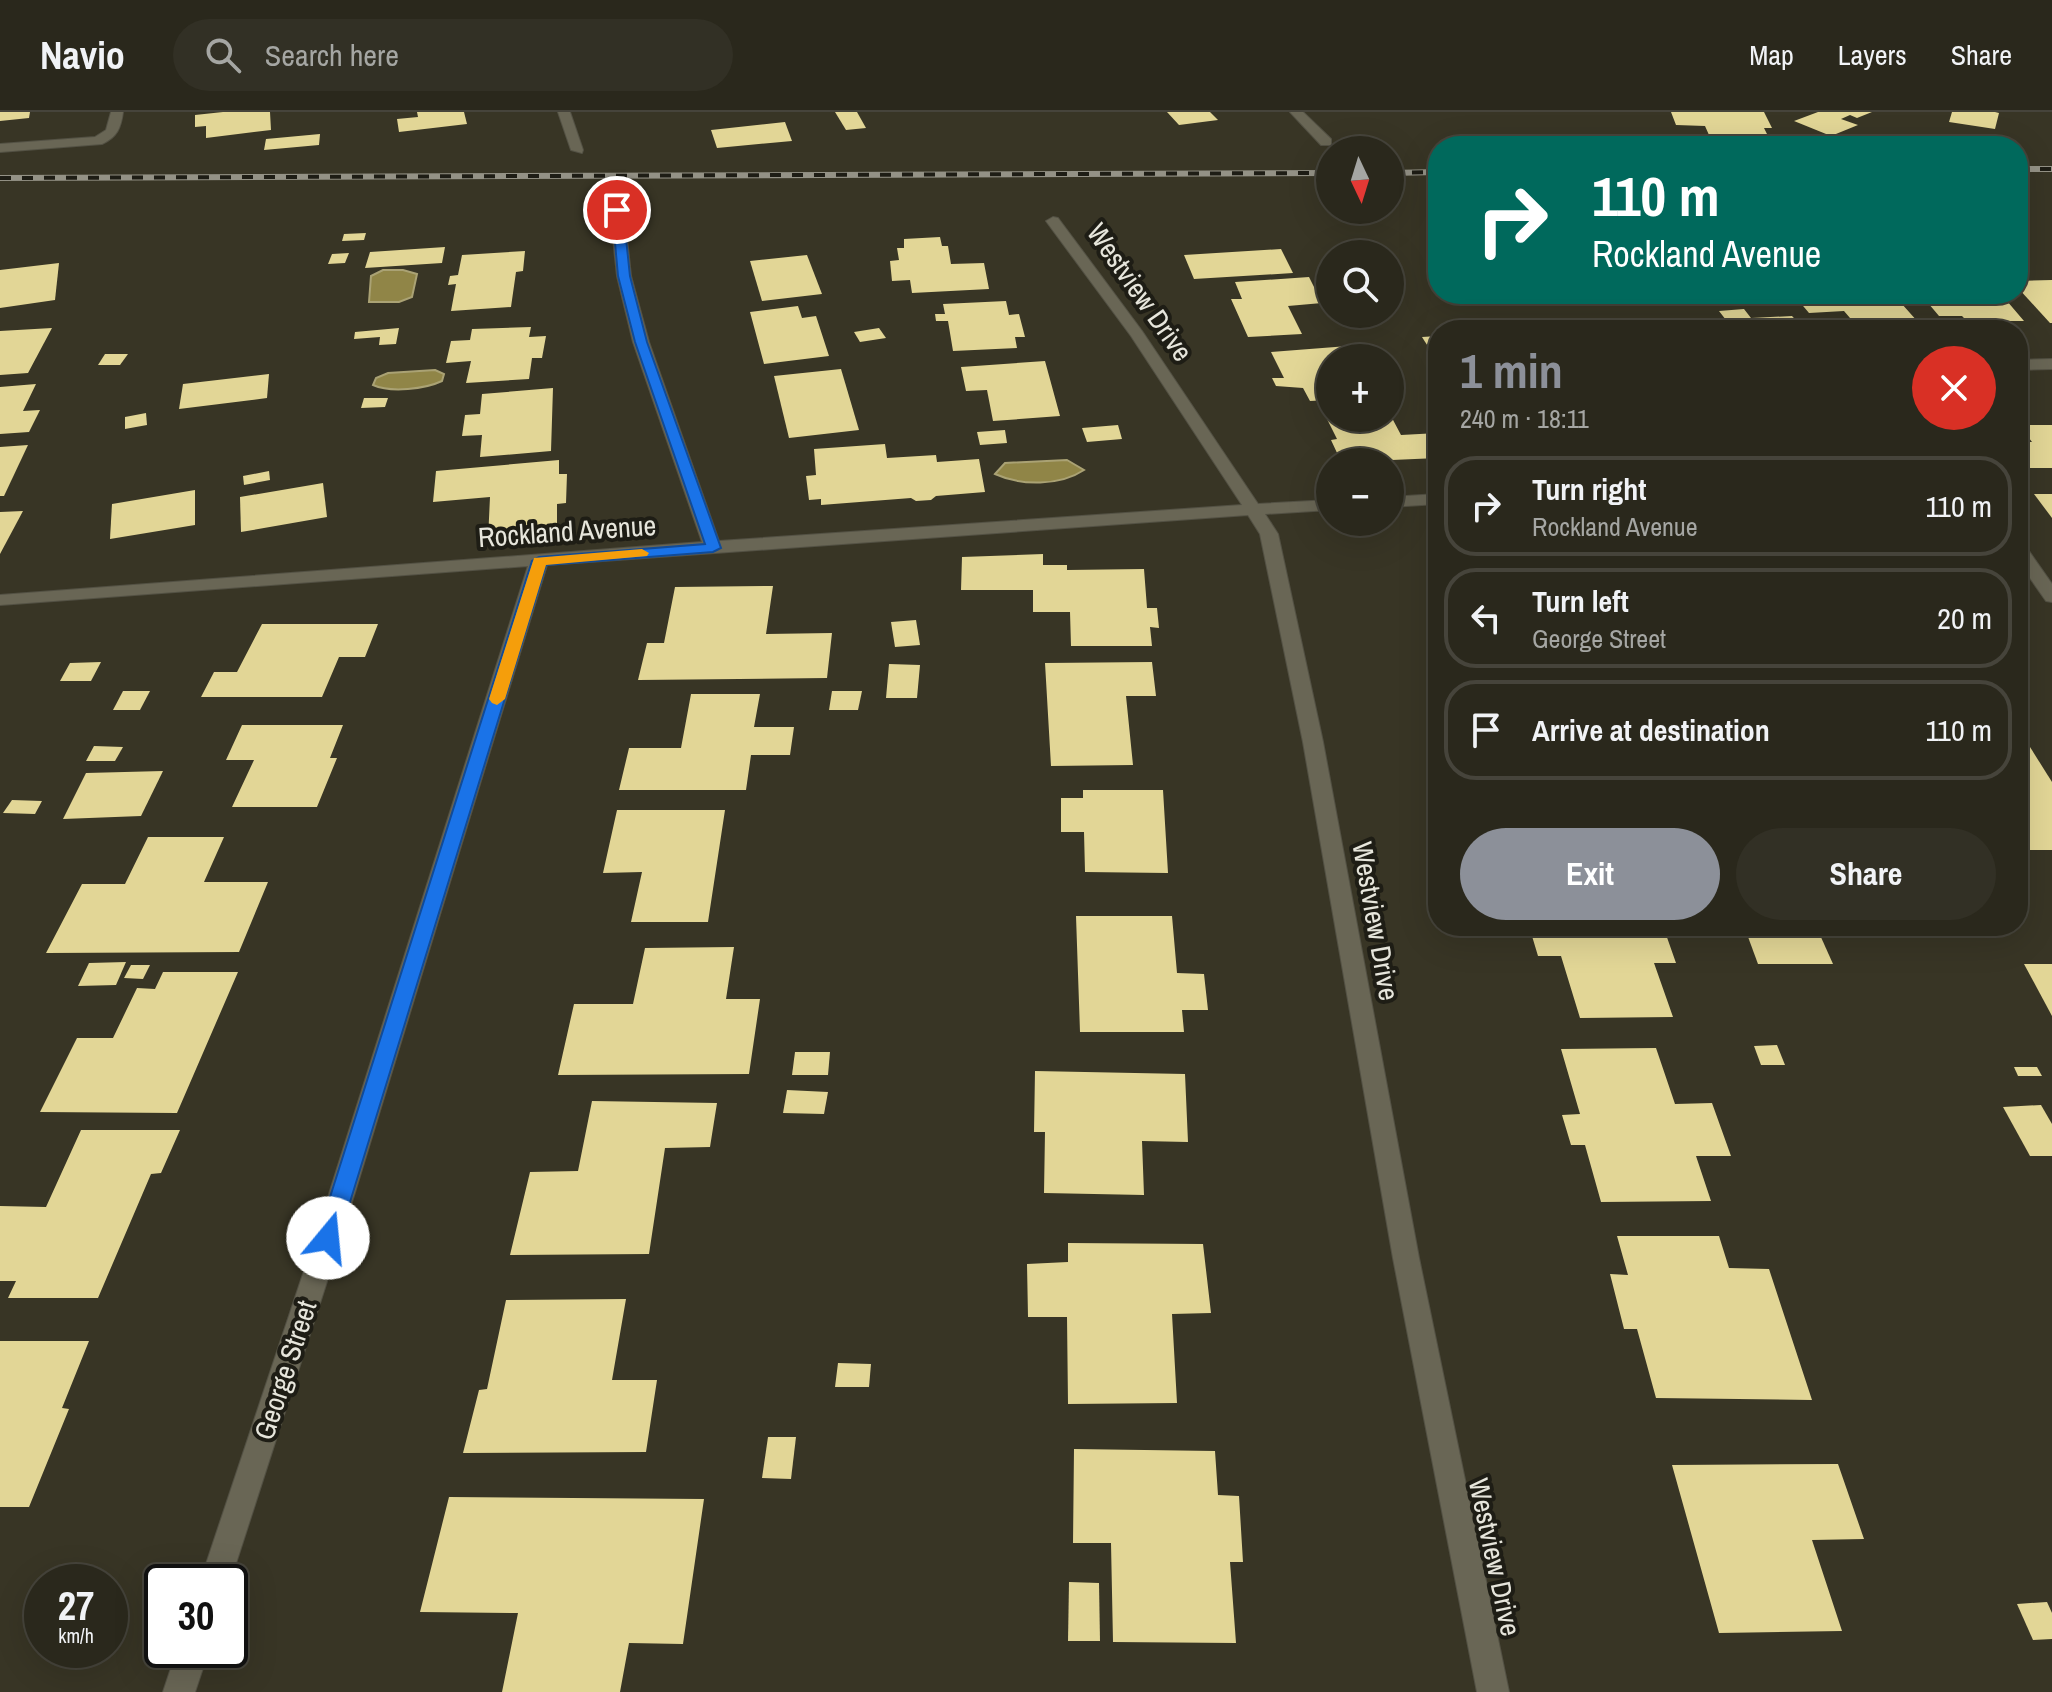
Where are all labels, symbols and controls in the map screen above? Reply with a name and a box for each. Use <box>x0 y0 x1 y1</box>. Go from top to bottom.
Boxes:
search box <box>173 19 733 91</box>
text: Navio <box>40 30 125 81</box>
icon: search <box>201 33 245 77</box>
text: Search here <box>265 35 399 75</box>
text: Map <box>1749 36 1794 74</box>
text: Layers <box>1838 36 1907 74</box>
text: Share <box>1951 36 2012 74</box>
north arrow <box>1316 136 1404 224</box>
map controls <box>1316 136 1404 536</box>
text: 110 m <box>1592 158 1720 233</box>
icon: right <box>1460 168 1564 272</box>
pin <box>583 176 651 244</box>
icon: arrive <box>595 188 639 232</box>
street label: Westview Drive <box>1078 215 1202 369</box>
text: Rockland Avenue <box>1592 230 1821 278</box>
button: search <box>1316 240 1404 328</box>
text: 1 min <box>1460 338 1563 403</box>
button: + <box>1316 344 1404 432</box>
button: close <box>1912 346 1996 430</box>
text: 240 m · 18:11 <box>1460 401 1589 436</box>
button: − <box>1316 448 1404 536</box>
text: Turn right <box>1532 469 1646 509</box>
icon: right <box>1464 484 1508 528</box>
text: 110 m <box>1925 486 1992 526</box>
street label: Rockland Avenue <box>477 506 657 556</box>
text: Rockland Avenue <box>1532 509 1698 544</box>
text: Turn left <box>1532 581 1629 621</box>
icon: left <box>1464 596 1508 640</box>
text: 20 m <box>1937 598 1992 638</box>
text: George Street <box>1532 621 1666 656</box>
icon: arrive <box>1464 708 1508 752</box>
text: Arrive at destination <box>1532 710 1770 750</box>
text: 110 m <box>1925 710 1992 750</box>
button: Exit <box>1460 828 1720 920</box>
button: Share <box>1736 828 1996 920</box>
street label: Westview Drive <box>1343 839 1409 1003</box>
position arrow <box>286 1196 370 1280</box>
street label: George Street <box>245 1296 325 1444</box>
street label: Westview Drive <box>1460 1475 1530 1639</box>
speed limit sign: 30 <box>144 1564 248 1668</box>
text: 27 <box>58 1579 94 1632</box>
text: km/h <box>58 1622 94 1649</box>

